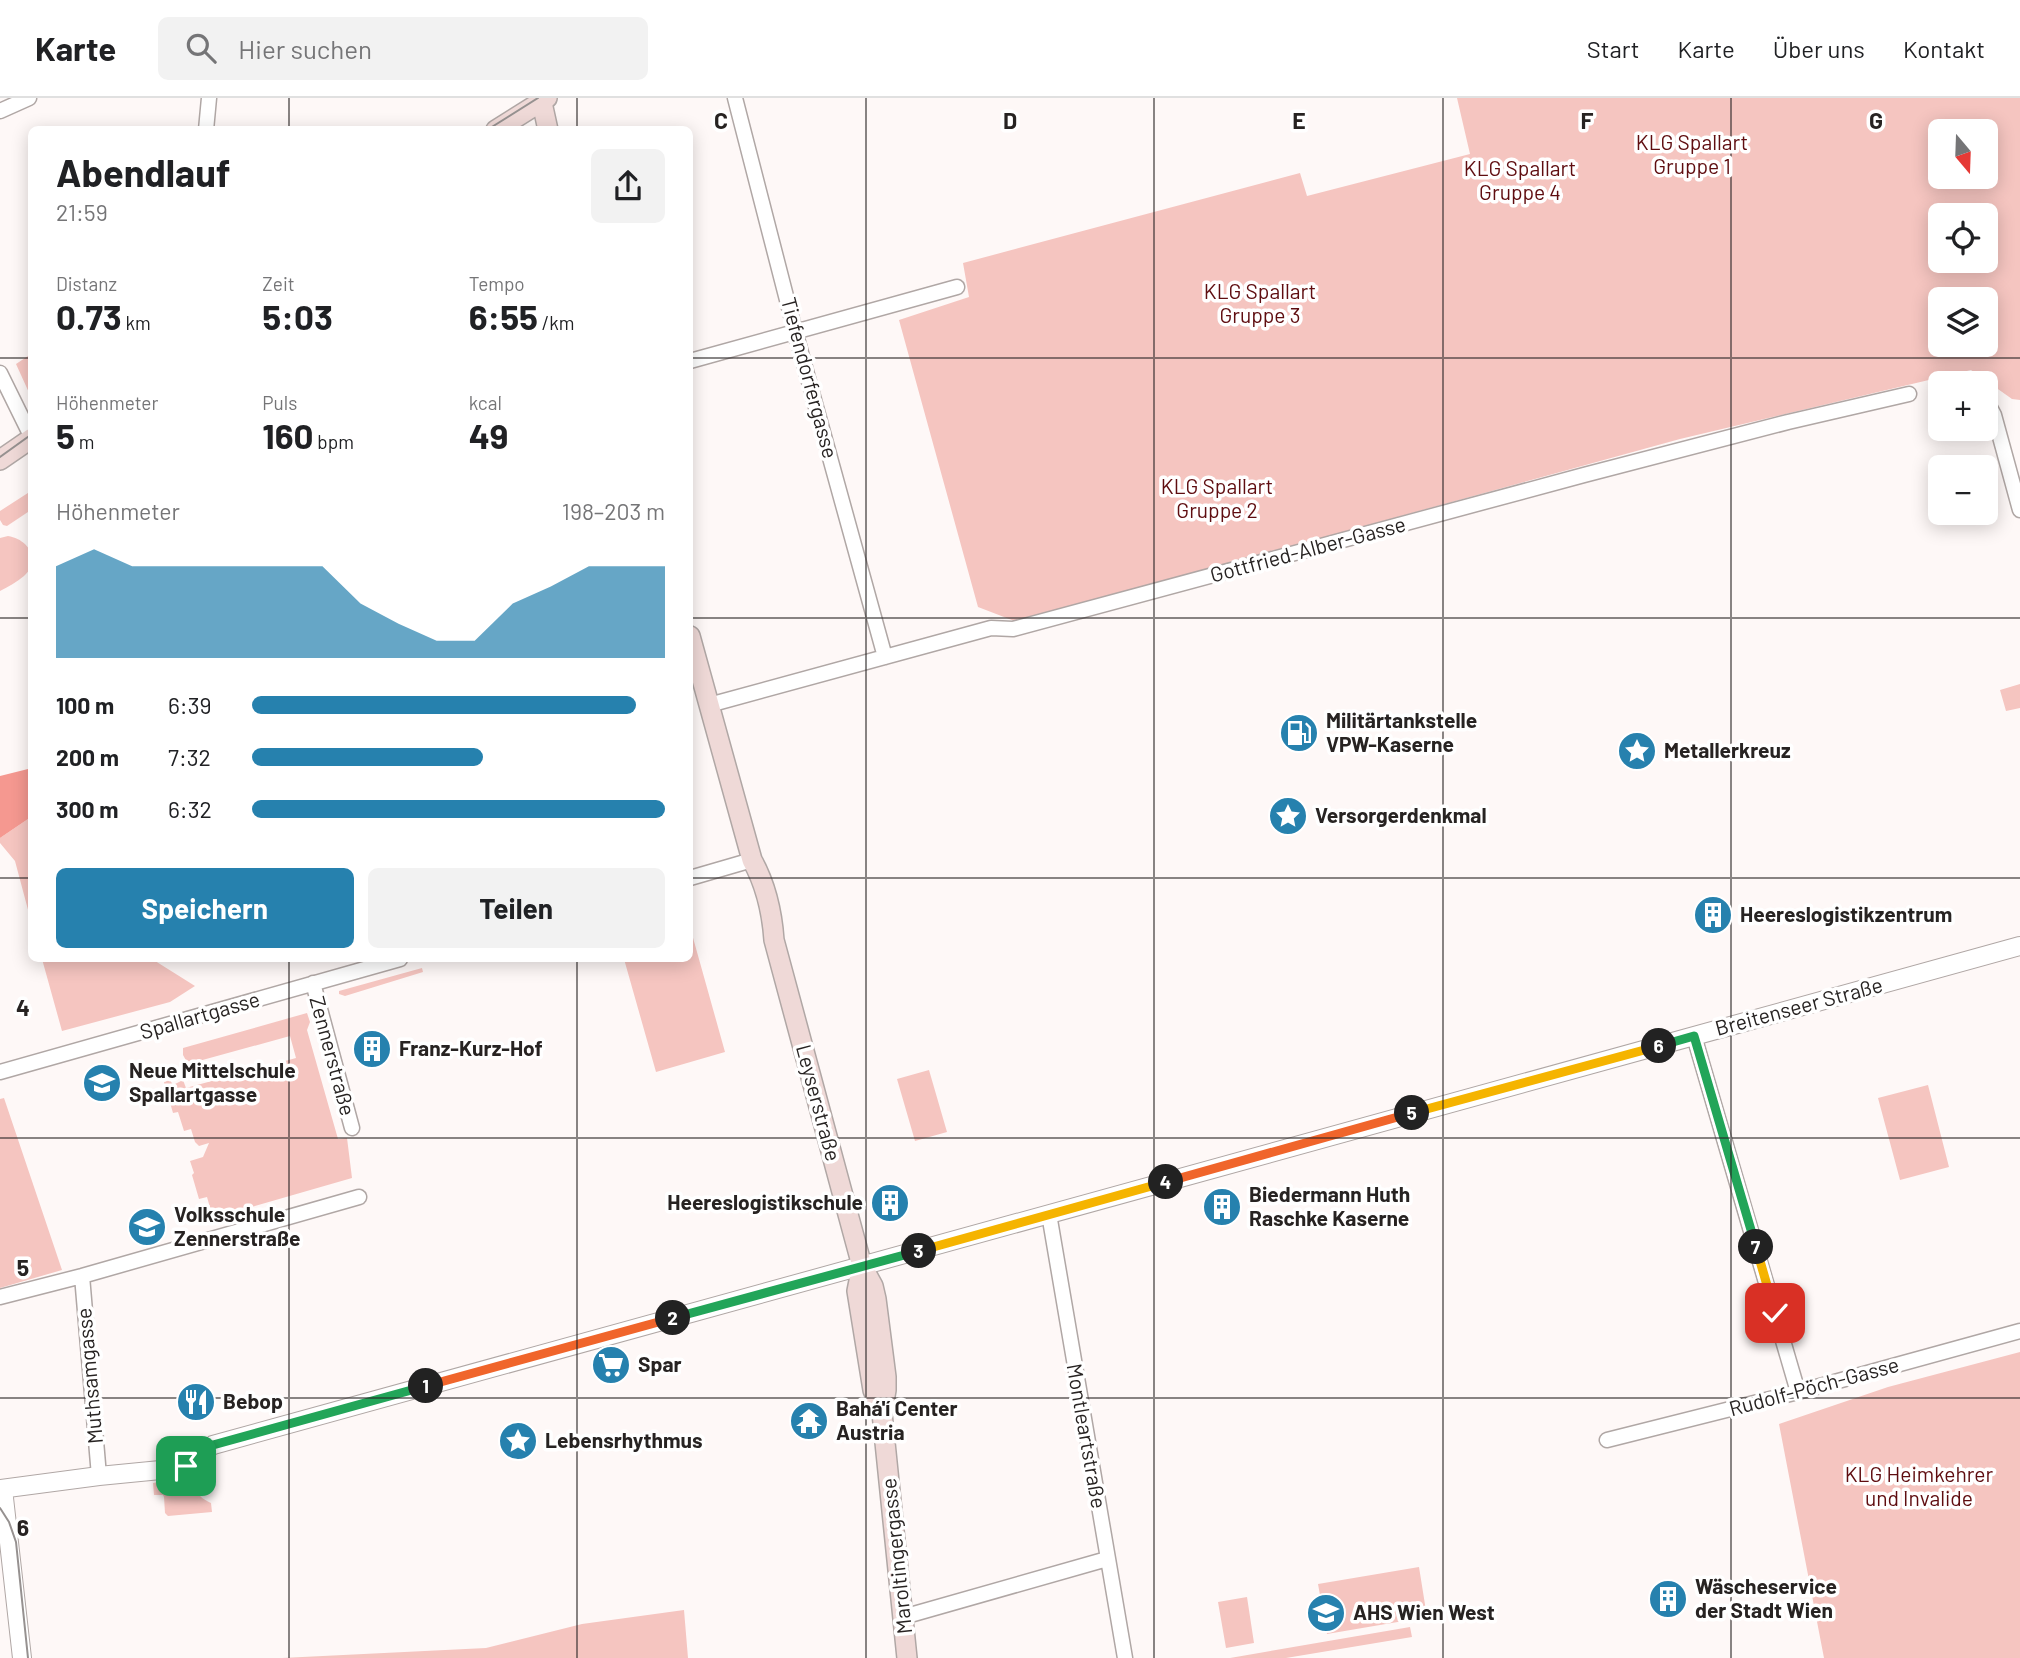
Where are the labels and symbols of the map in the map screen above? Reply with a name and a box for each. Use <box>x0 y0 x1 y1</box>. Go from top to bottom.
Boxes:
text: C <box>714 106 728 134</box>
text: D <box>1003 106 1017 134</box>
text: E <box>1292 106 1306 134</box>
text: F <box>1581 106 1594 134</box>
text: G <box>1869 106 1883 134</box>
north arrow <box>1928 119 1998 189</box>
park label: KLG Spallart Gruppe 1 <box>1636 129 1748 178</box>
park label: KLG Spallart Gruppe 4 <box>1464 155 1576 204</box>
park label: KLG Spallart Gruppe 3 <box>1204 278 1316 327</box>
street label: Tiefendorfergasse <box>777 294 844 461</box>
park label: KLG Spallart Gruppe 2 <box>1161 473 1273 522</box>
street label: Gottfried-Alber-Gasse <box>1207 510 1408 587</box>
place label: Militärtankstelle VPW-Kaserne <box>1326 707 1477 756</box>
fuel station icon: Militärtankstelle VPW-Kaserne <box>1278 712 1320 754</box>
place icon: Metallerkreuz <box>1616 730 1658 772</box>
place label: Metallerkreuz <box>1664 737 1791 762</box>
place icon: Versorgerdenkmal <box>1267 795 1309 837</box>
place label: Versorgerdenkmal <box>1315 802 1487 827</box>
building icon: Heereslogistikzentrum <box>1692 894 1734 936</box>
place label: Heereslogistikzentrum <box>1740 901 1952 926</box>
street label: Breitenseer Straße <box>1712 971 1885 1040</box>
street label: Spallartgasse <box>137 986 262 1044</box>
text: 4 <box>16 993 30 1021</box>
street label: Zennerstraße <box>305 993 361 1118</box>
building icon: Franz-Kurz-Hof <box>351 1028 393 1070</box>
pin: 6 <box>1642 1028 1676 1063</box>
place label: Franz-Kurz-Hof <box>399 1035 543 1060</box>
street label: Leyserstraße <box>792 1042 847 1164</box>
place label: Neue Mittelschule Spallartgasse <box>129 1057 296 1106</box>
school or university icon: Neue Mittelschule Spallartgasse <box>81 1062 123 1104</box>
pin: 5 <box>1394 1096 1430 1130</box>
pin: 4 <box>1148 1164 1184 1200</box>
place label: Biedermann Huth Raschke Kaserne <box>1249 1181 1410 1230</box>
building icon: Heereslogistikschule <box>869 1182 911 1224</box>
building icon: Biedermann Huth Raschke Kaserne <box>1201 1186 1243 1228</box>
place label: Heereslogistikschule <box>667 1189 863 1214</box>
place label: Volksschule Zennerstraße <box>174 1201 300 1250</box>
school or university icon: Volksschule Zennerstraße <box>126 1206 168 1248</box>
pin: 7 <box>1738 1230 1774 1264</box>
pin: 3 <box>902 1234 936 1268</box>
text: 5 <box>17 1253 29 1281</box>
pin <box>1745 1283 1805 1343</box>
pin: 2 <box>656 1300 690 1336</box>
street label: Muthsamgasse <box>70 1307 107 1445</box>
supermarket icon: Spar <box>590 1344 632 1386</box>
place label: Spar <box>638 1351 682 1376</box>
street label: Rudolf-Pöch-Gasse <box>1726 1351 1901 1420</box>
street label: Montleartstraße <box>1062 1361 1113 1510</box>
pin: 1 <box>408 1368 444 1404</box>
restaurant icon: Bebop <box>175 1381 217 1423</box>
place label: Bebop <box>223 1388 283 1413</box>
place label: Bahá'í Center Austria <box>836 1395 958 1444</box>
temple icon: Bahá'í Center Austria <box>788 1400 830 1442</box>
place icon: Lebensrhythmus <box>497 1420 539 1462</box>
place label: Lebensrhythmus <box>545 1427 702 1452</box>
pin <box>156 1436 216 1496</box>
park label: KLG Heimkehrer und Invalide <box>1845 1461 1994 1510</box>
street label: Maroltingergasse <box>875 1477 916 1635</box>
text: 6 <box>17 1513 29 1541</box>
place label: Wäscheservice der Stadt Wien <box>1695 1573 1837 1622</box>
building icon: Wäscheservice der Stadt Wien <box>1647 1578 1689 1620</box>
school or university icon: AHS Wien West <box>1305 1592 1347 1634</box>
place label: AHS Wien West <box>1353 1599 1495 1624</box>

